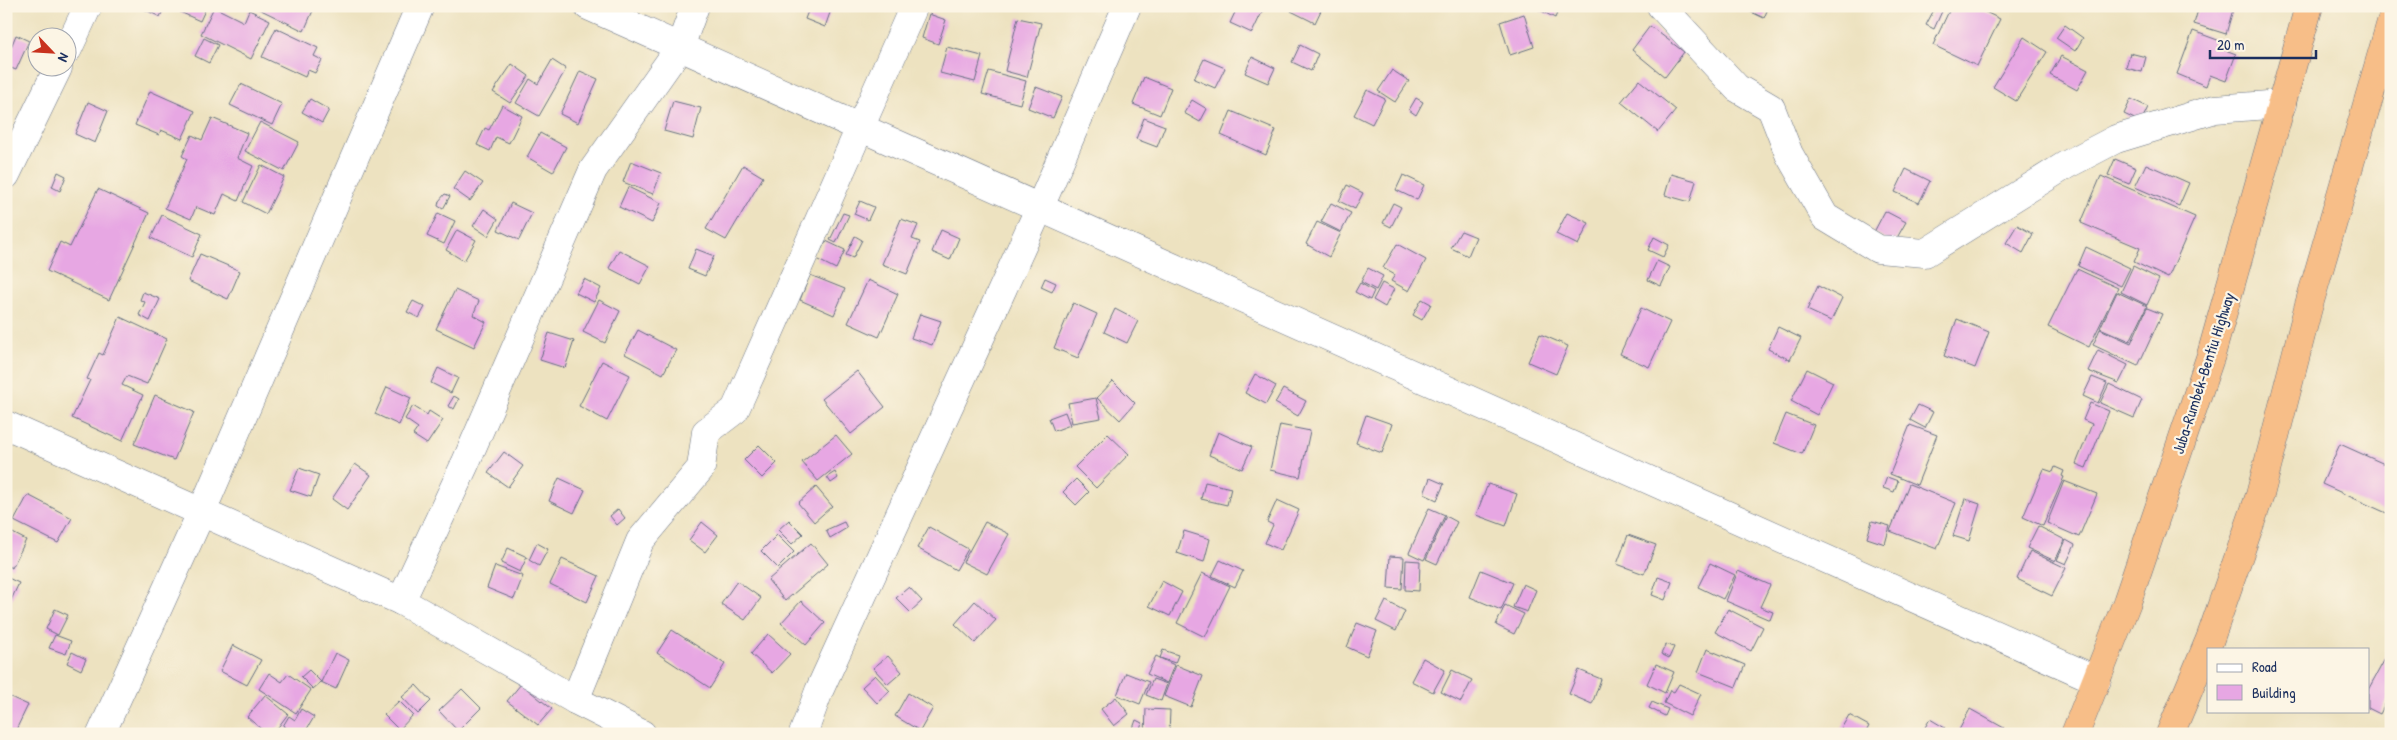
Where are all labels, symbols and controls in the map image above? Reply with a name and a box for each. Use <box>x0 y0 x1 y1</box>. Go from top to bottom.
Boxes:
north arrow <box>28 28 78 78</box>
scale bar <box>2210 28 2316 60</box>
text: 20 m <box>2217 34 2244 55</box>
text: N <box>54 50 74 66</box>
street label: Juba-Rumbek-Bentiu Highway <box>2167 289 2240 457</box>
legend <box>2207 648 2370 712</box>
text: Road <box>2252 656 2277 677</box>
text: Building <box>2252 682 2296 703</box>

